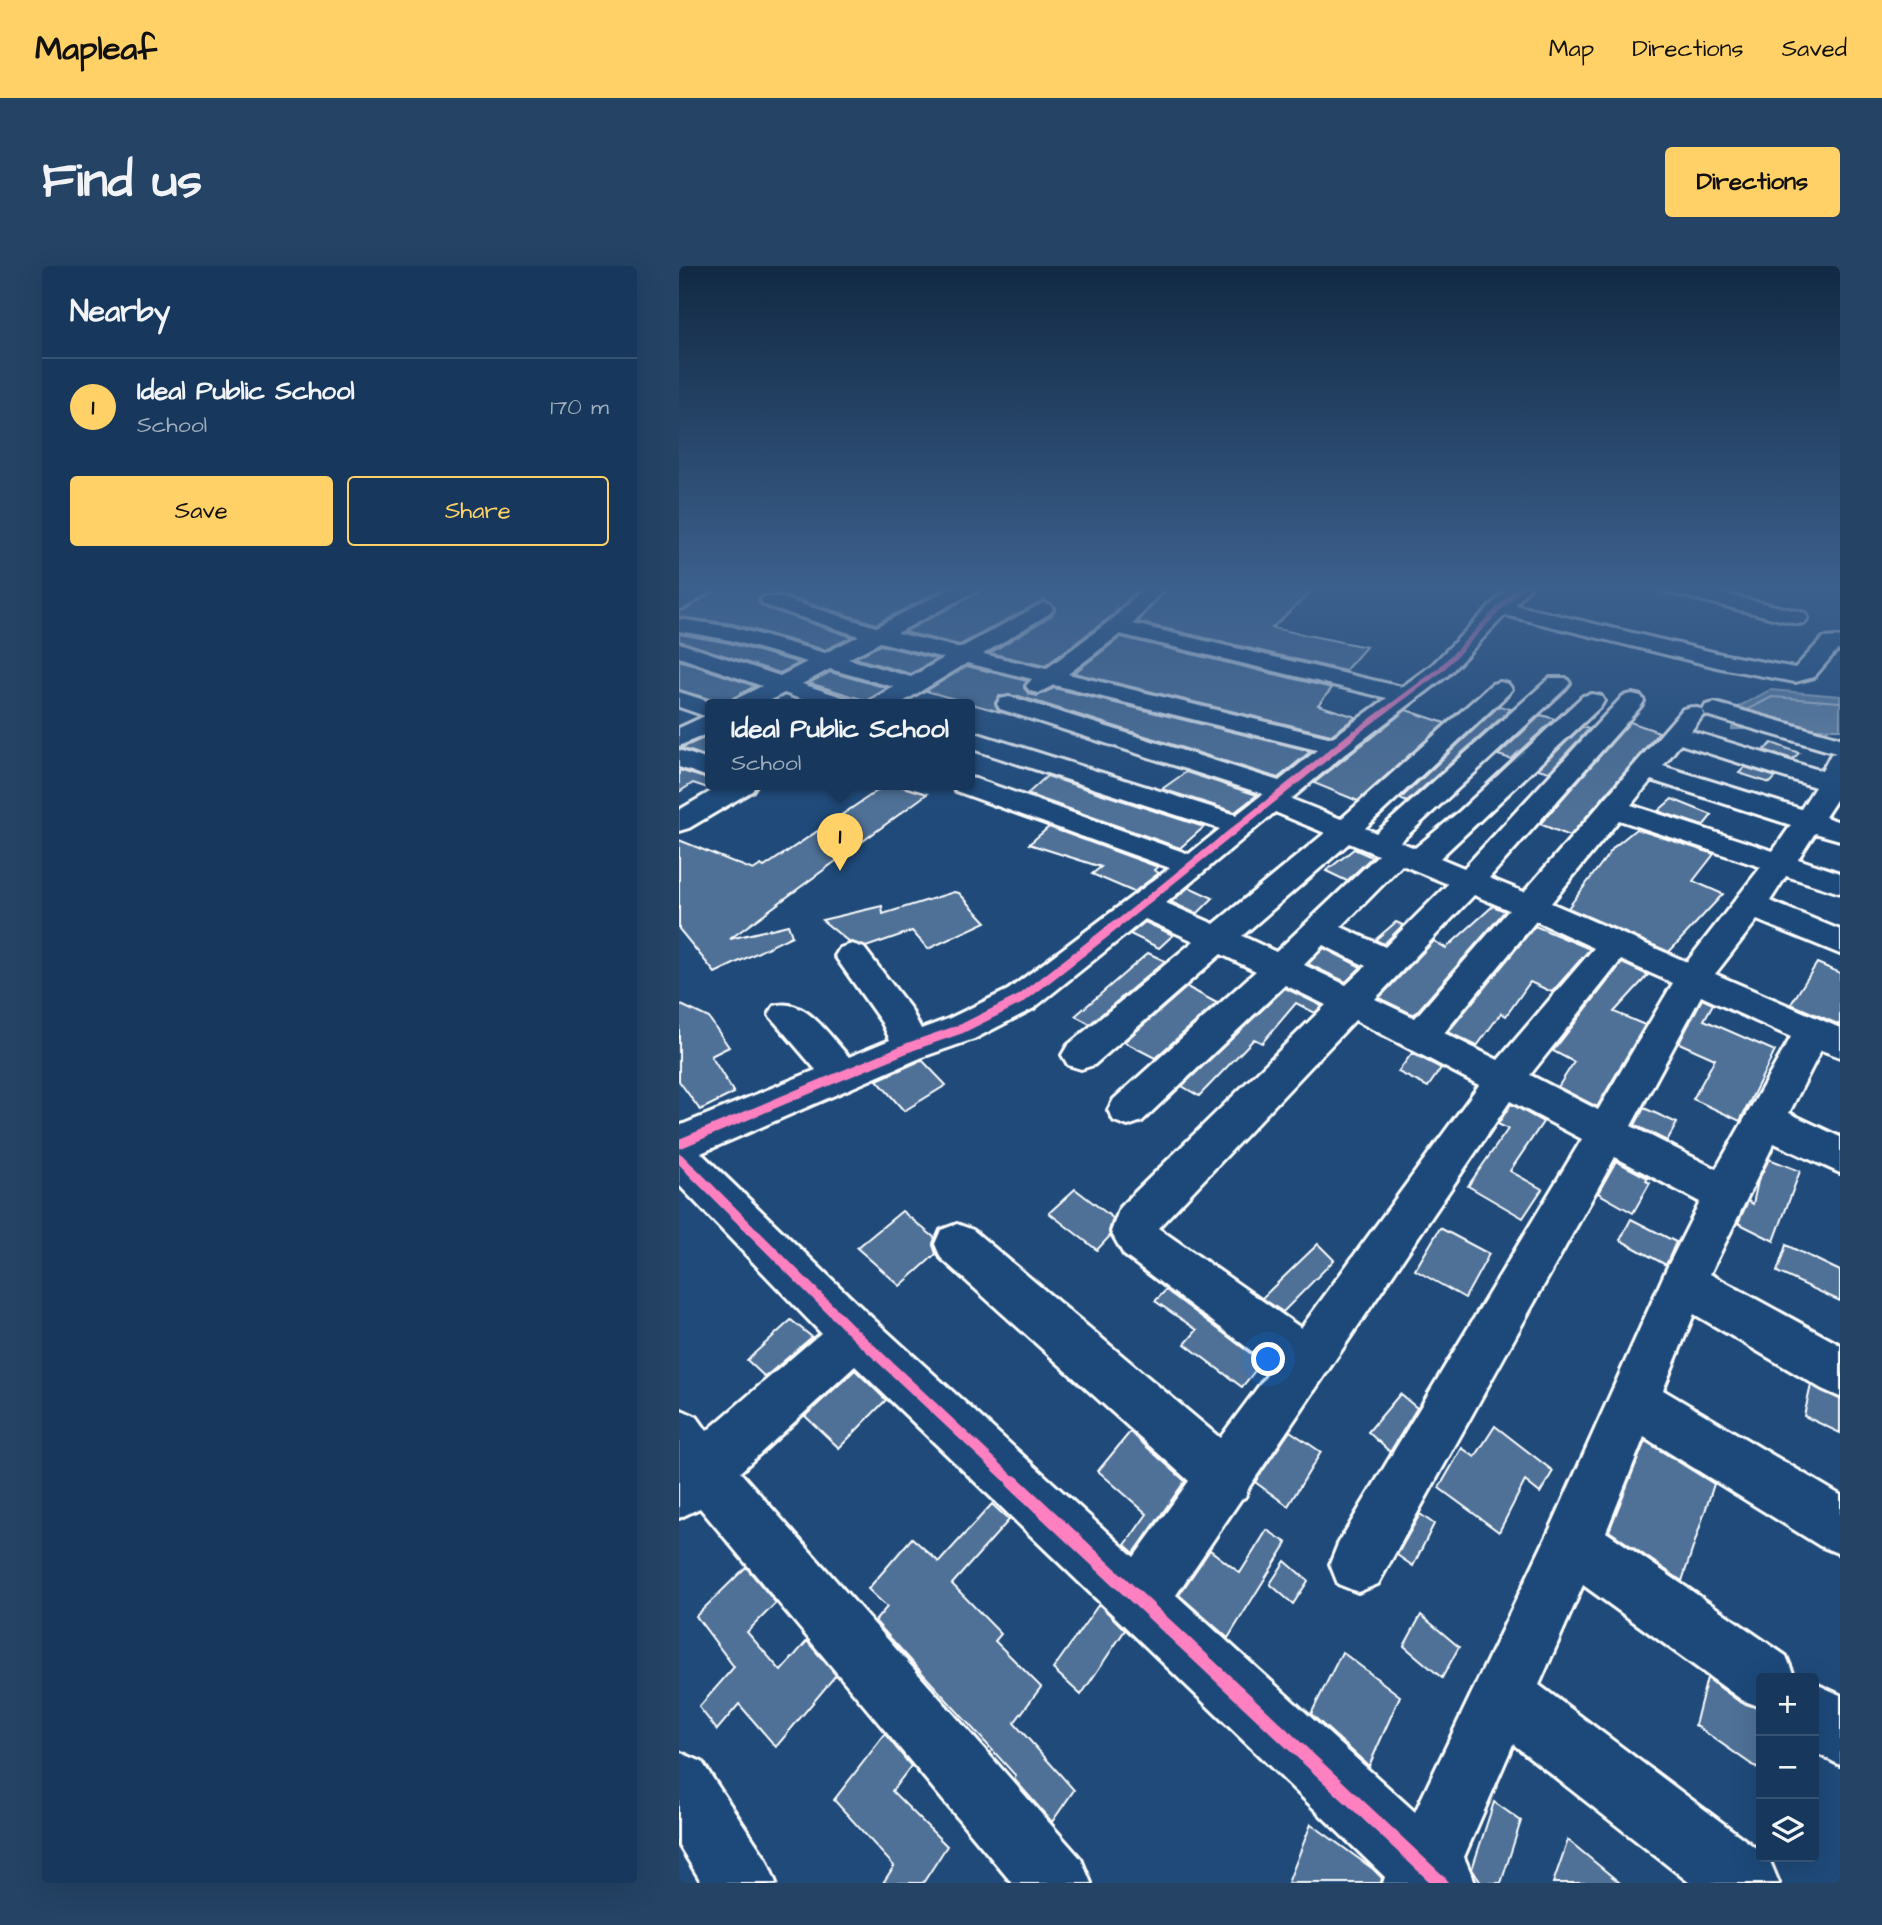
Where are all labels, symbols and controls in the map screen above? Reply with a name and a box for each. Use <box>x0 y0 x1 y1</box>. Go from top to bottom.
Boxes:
text: Mapleaf <box>35 26 157 72</box>
text: Map <box>1549 32 1594 66</box>
text: Directions <box>1632 32 1744 66</box>
text: Saved <box>1782 32 1847 66</box>
button: Directions <box>1665 147 1840 217</box>
text: Find us <box>42 148 202 216</box>
text: Nearby <box>70 291 170 333</box>
text: Ideal Public School <box>137 373 355 409</box>
text: 1 <box>92 391 94 423</box>
text: 170 m <box>550 391 609 423</box>
text: School <box>137 409 207 441</box>
button: Save <box>70 476 333 546</box>
button: Share <box>347 476 609 546</box>
popup <box>705 699 975 790</box>
text: Ideal Public School <box>731 711 949 747</box>
text: School <box>731 747 801 779</box>
pin: 1 <box>817 813 863 871</box>
your location <box>1251 1342 1285 1376</box>
map controls <box>1756 1673 1819 1862</box>
button: + <box>1756 1673 1819 1736</box>
button: − <box>1756 1736 1819 1799</box>
button: layers <box>1756 1799 1819 1862</box>

